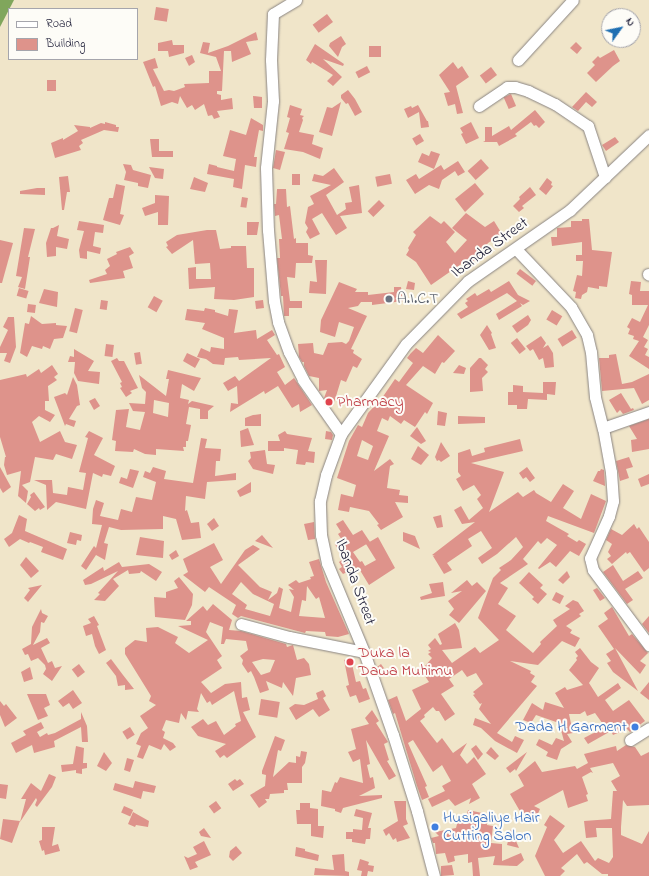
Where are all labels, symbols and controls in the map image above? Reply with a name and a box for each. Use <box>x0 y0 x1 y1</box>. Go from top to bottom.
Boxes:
legend <box>8 8 138 60</box>
north arrow <box>601 8 641 48</box>
text: Road <box>46 15 72 33</box>
text: N <box>621 15 639 29</box>
text: Building <box>46 35 85 53</box>
street label: Ibanda Street <box>448 214 532 282</box>
place label: A.I.C.T <box>397 289 438 309</box>
marker: A.I.C.T <box>384 294 394 304</box>
place label: Pharmacy <box>337 392 404 412</box>
marker: Pharmacy <box>324 397 334 407</box>
street label: Ibanda Street <box>330 536 380 628</box>
place label: Duka la Dawa Muhimu <box>358 643 452 681</box>
marker: Duka la Dawa Muhimu <box>345 657 355 667</box>
place label: Dada H Garment <box>515 717 627 737</box>
marker: Dada H Garment <box>630 722 640 732</box>
place label: Husigaliye Hair Cutting Salon <box>443 808 540 846</box>
marker: Husigaliye Hair Cutting Salon <box>430 822 440 832</box>

